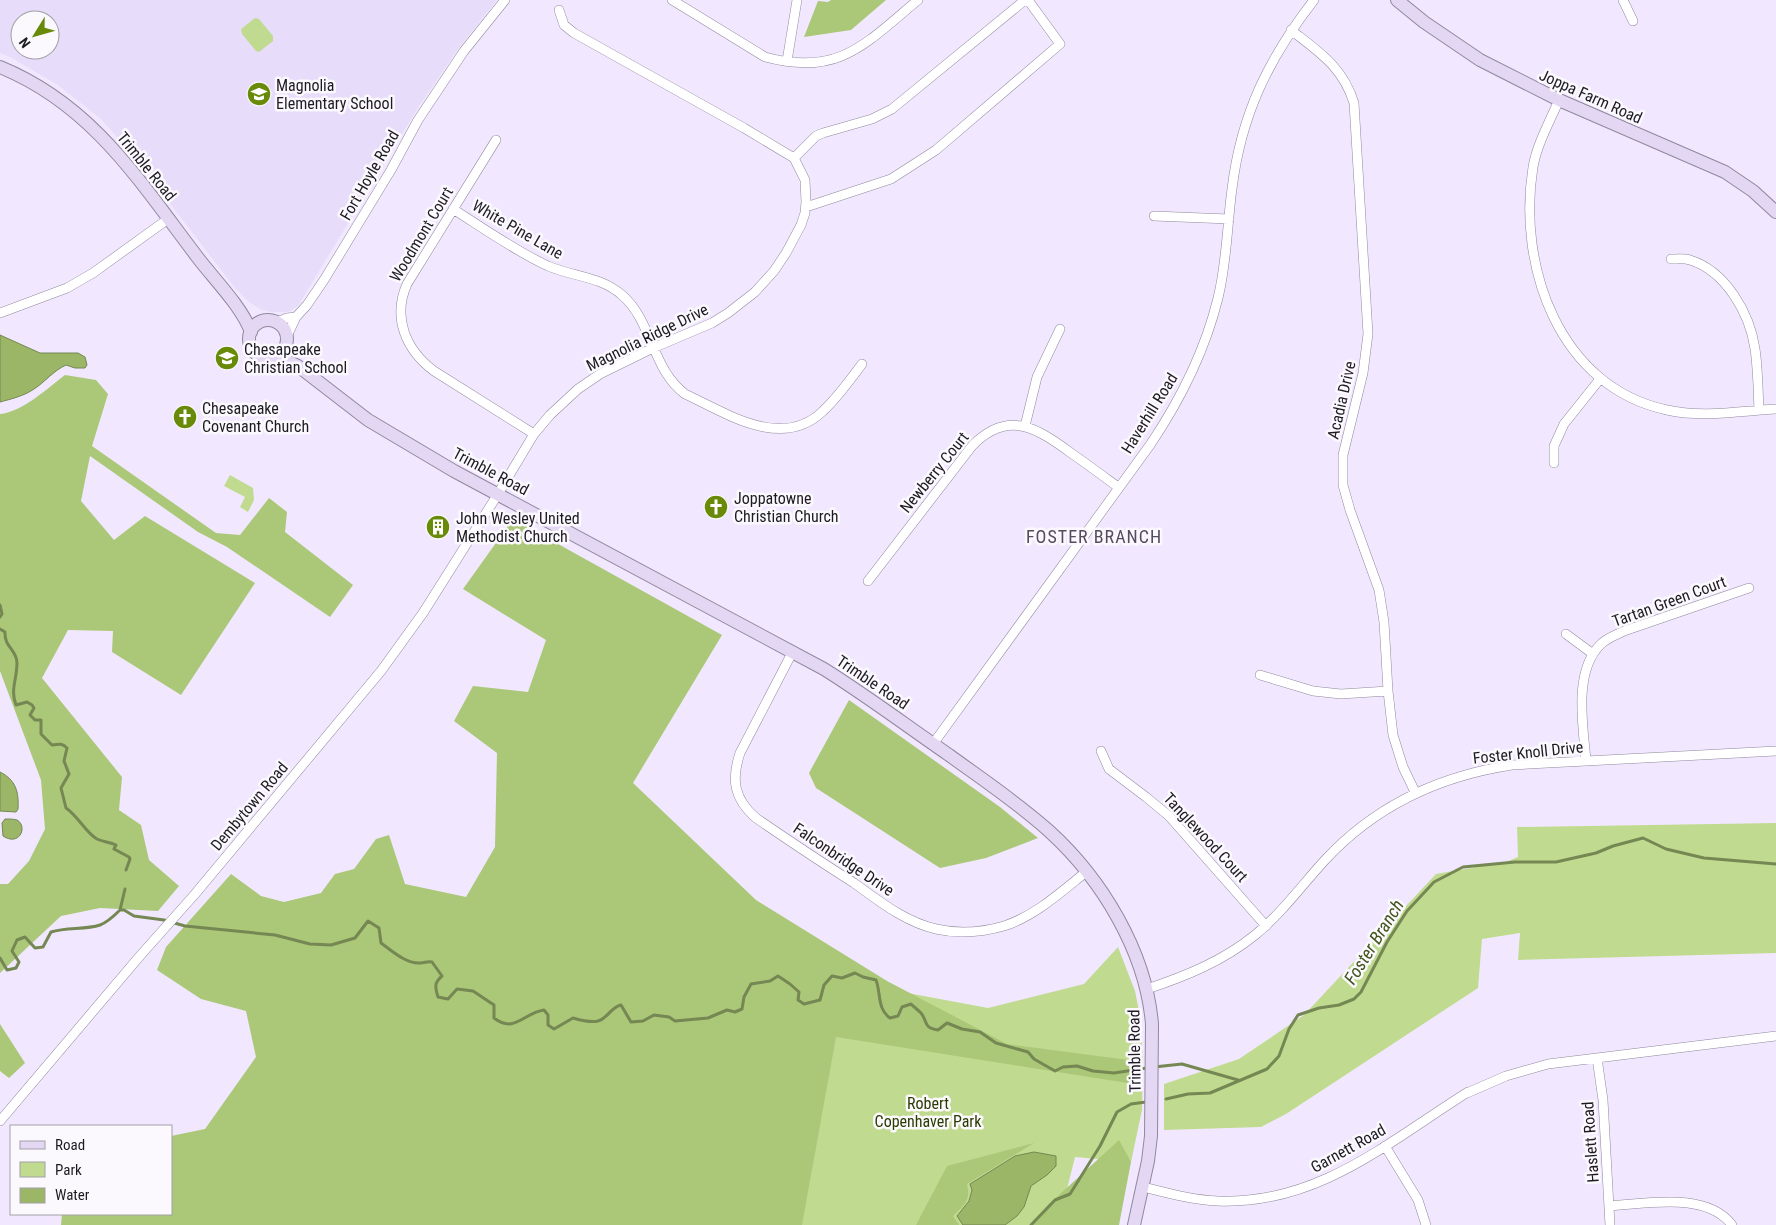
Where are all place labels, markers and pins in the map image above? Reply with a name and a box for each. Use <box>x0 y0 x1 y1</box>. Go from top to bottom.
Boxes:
place label: Magnolia Elementary School <box>276 76 393 113</box>
school or university icon: Magnolia Elementary School <box>246 81 272 107</box>
place label: Chesapeake Christian School <box>244 340 347 377</box>
school or university icon: Chesapeake Christian School <box>214 345 240 371</box>
place label: Chesapeake Covenant Church <box>202 399 309 436</box>
church icon: Chesapeake Covenant Church <box>172 404 198 430</box>
place label: Joppatowne Christian Church <box>734 489 839 526</box>
church icon: Joppatowne Christian Church <box>703 494 729 520</box>
place label: John Wesley United Methodist Church <box>456 509 580 546</box>
building icon: John Wesley United Methodist Church <box>425 514 451 540</box>

